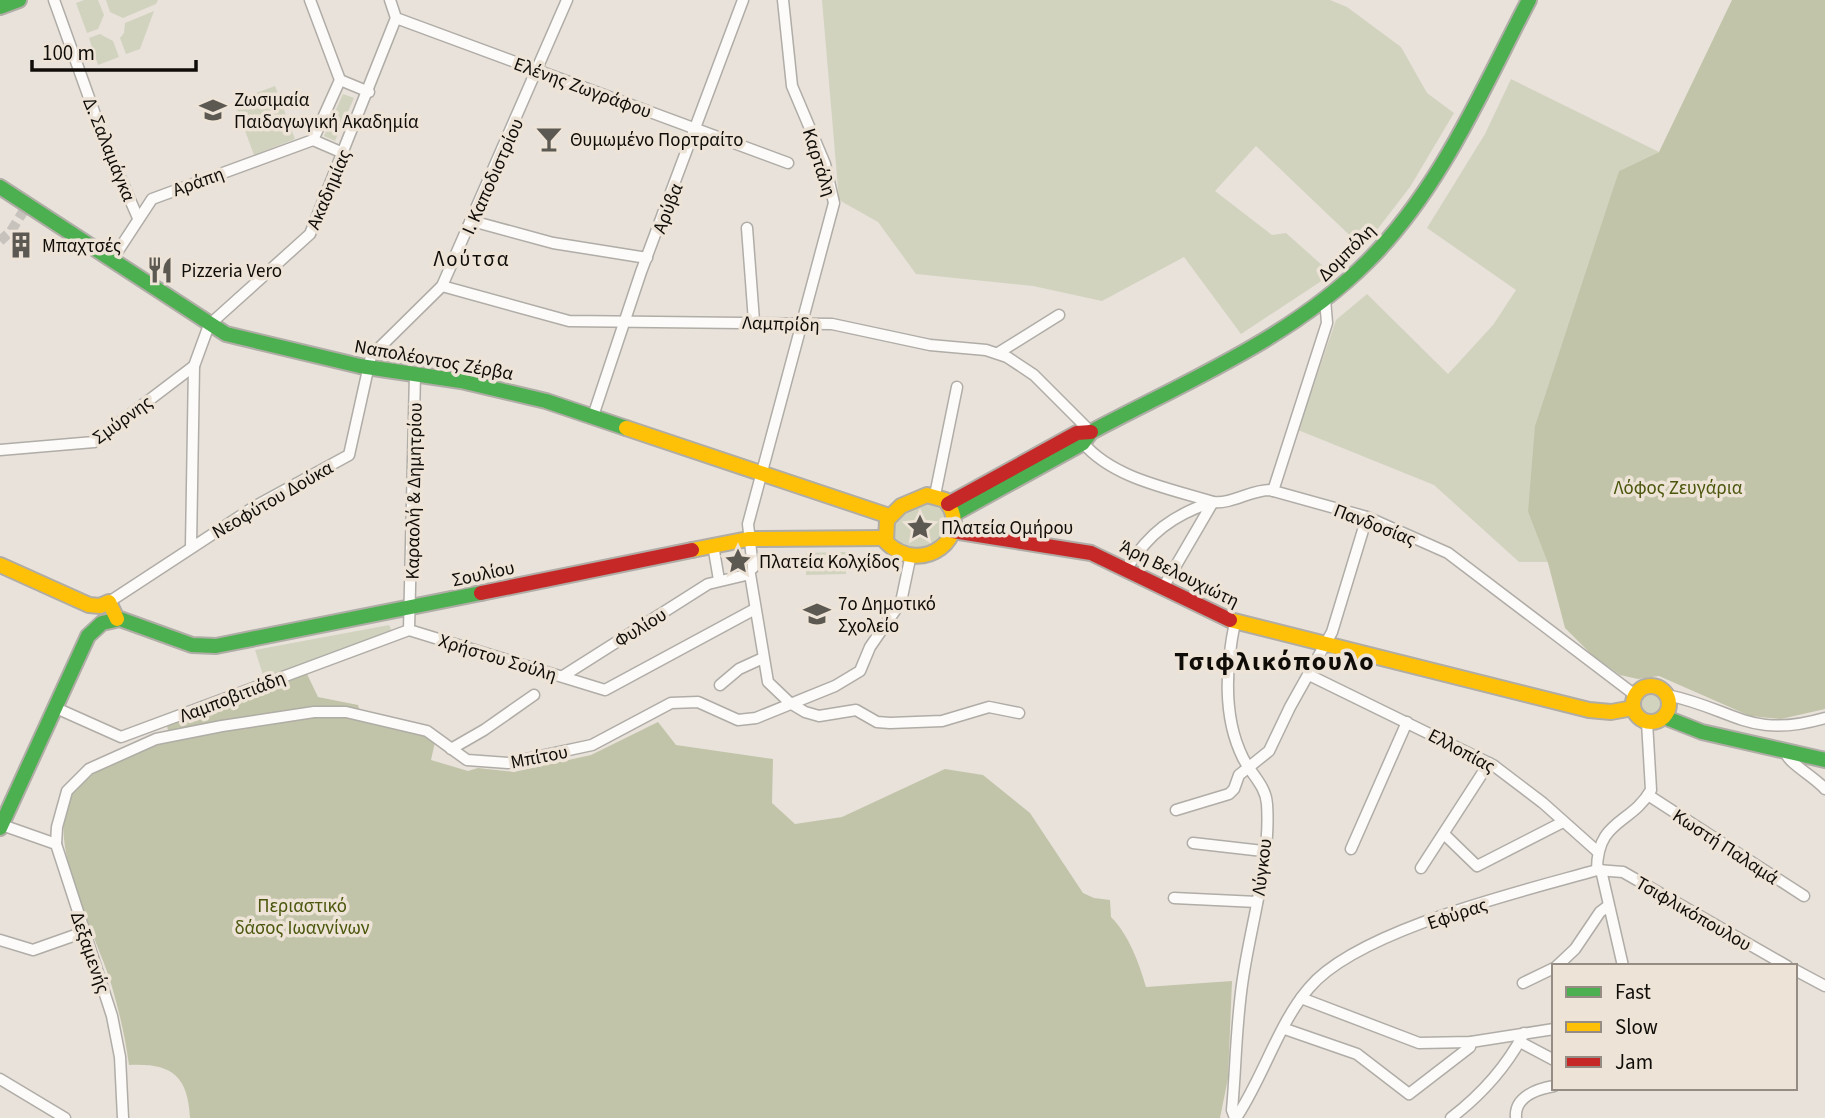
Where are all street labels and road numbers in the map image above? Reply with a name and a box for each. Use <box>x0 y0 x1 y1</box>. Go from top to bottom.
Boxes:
street label: Ελένης Ζωγράφου <box>510 51 655 126</box>
street label: Δ. Σαλαμάγκα <box>75 93 142 206</box>
street label: Ι. Καποδιστρίου <box>456 114 531 239</box>
street label: Καρτάλη <box>795 125 842 200</box>
street label: Ακαδημίας <box>300 145 358 234</box>
street label: Αράπη <box>169 161 228 204</box>
street label: Αρύβα <box>647 179 690 238</box>
street label: Δομπόλη <box>1312 218 1382 288</box>
street label: Λαμπρίδη <box>742 310 820 339</box>
street label: Ναπολέοντος Ζέρβα <box>352 333 516 388</box>
street label: Σμύρνης <box>87 389 158 451</box>
street label: Καραολή & Δημητρίου <box>399 402 430 580</box>
street label: Νεοφύτου Δούκα <box>207 454 339 546</box>
street label: Πανδοσίας <box>1330 497 1419 553</box>
street label: Άρη Βελουχιώτη <box>1115 534 1244 615</box>
street label: Σουλίου <box>449 555 517 594</box>
street label: Φυλίου <box>609 602 672 655</box>
street label: Χρήστου Σούλη <box>435 628 560 689</box>
street label: Λαμποβιτιάδη <box>176 665 289 730</box>
street label: Ελλοπίας <box>1423 722 1500 780</box>
street label: Μπίτου <box>508 739 570 776</box>
street label: Κωστή Παλαμά <box>1667 803 1784 892</box>
street label: Λύγκου <box>1246 837 1279 897</box>
street label: Τσιφλικόπουλου <box>1630 870 1756 958</box>
street label: Εφύρας <box>1424 892 1491 937</box>
street label: Δεξαμενής <box>63 908 116 997</box>

